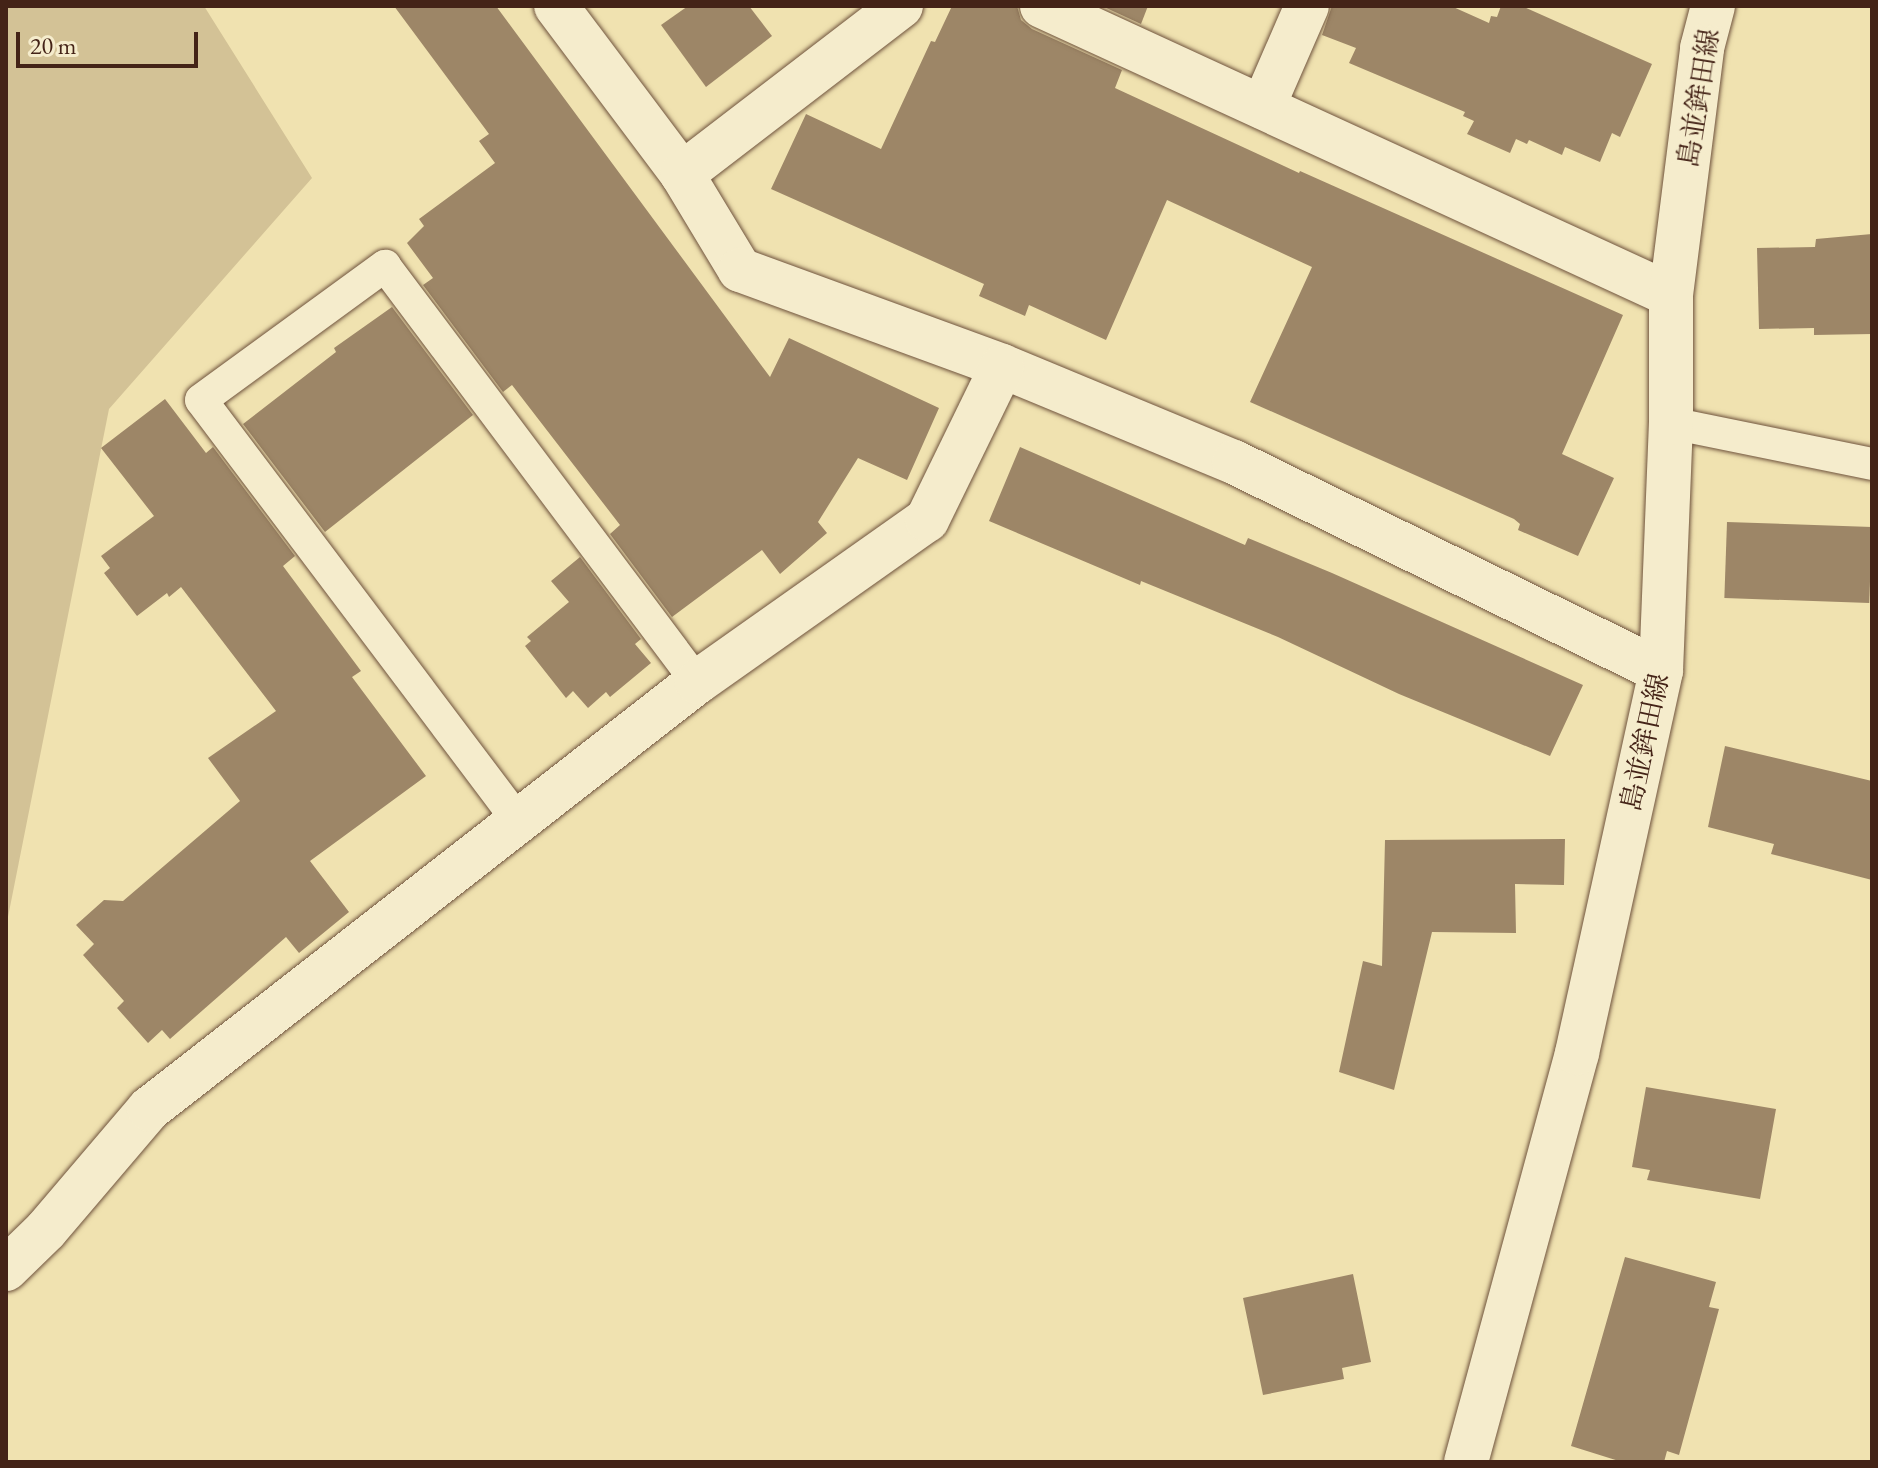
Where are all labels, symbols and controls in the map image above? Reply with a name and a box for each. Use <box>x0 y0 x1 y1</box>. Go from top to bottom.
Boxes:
scale bar <box>20 16 202 66</box>
street label: 島並鉾田線 <box>1670 26 1726 170</box>
text: 20 m <box>30 30 77 61</box>
street label: 島並鉾田線 <box>1613 670 1675 814</box>

